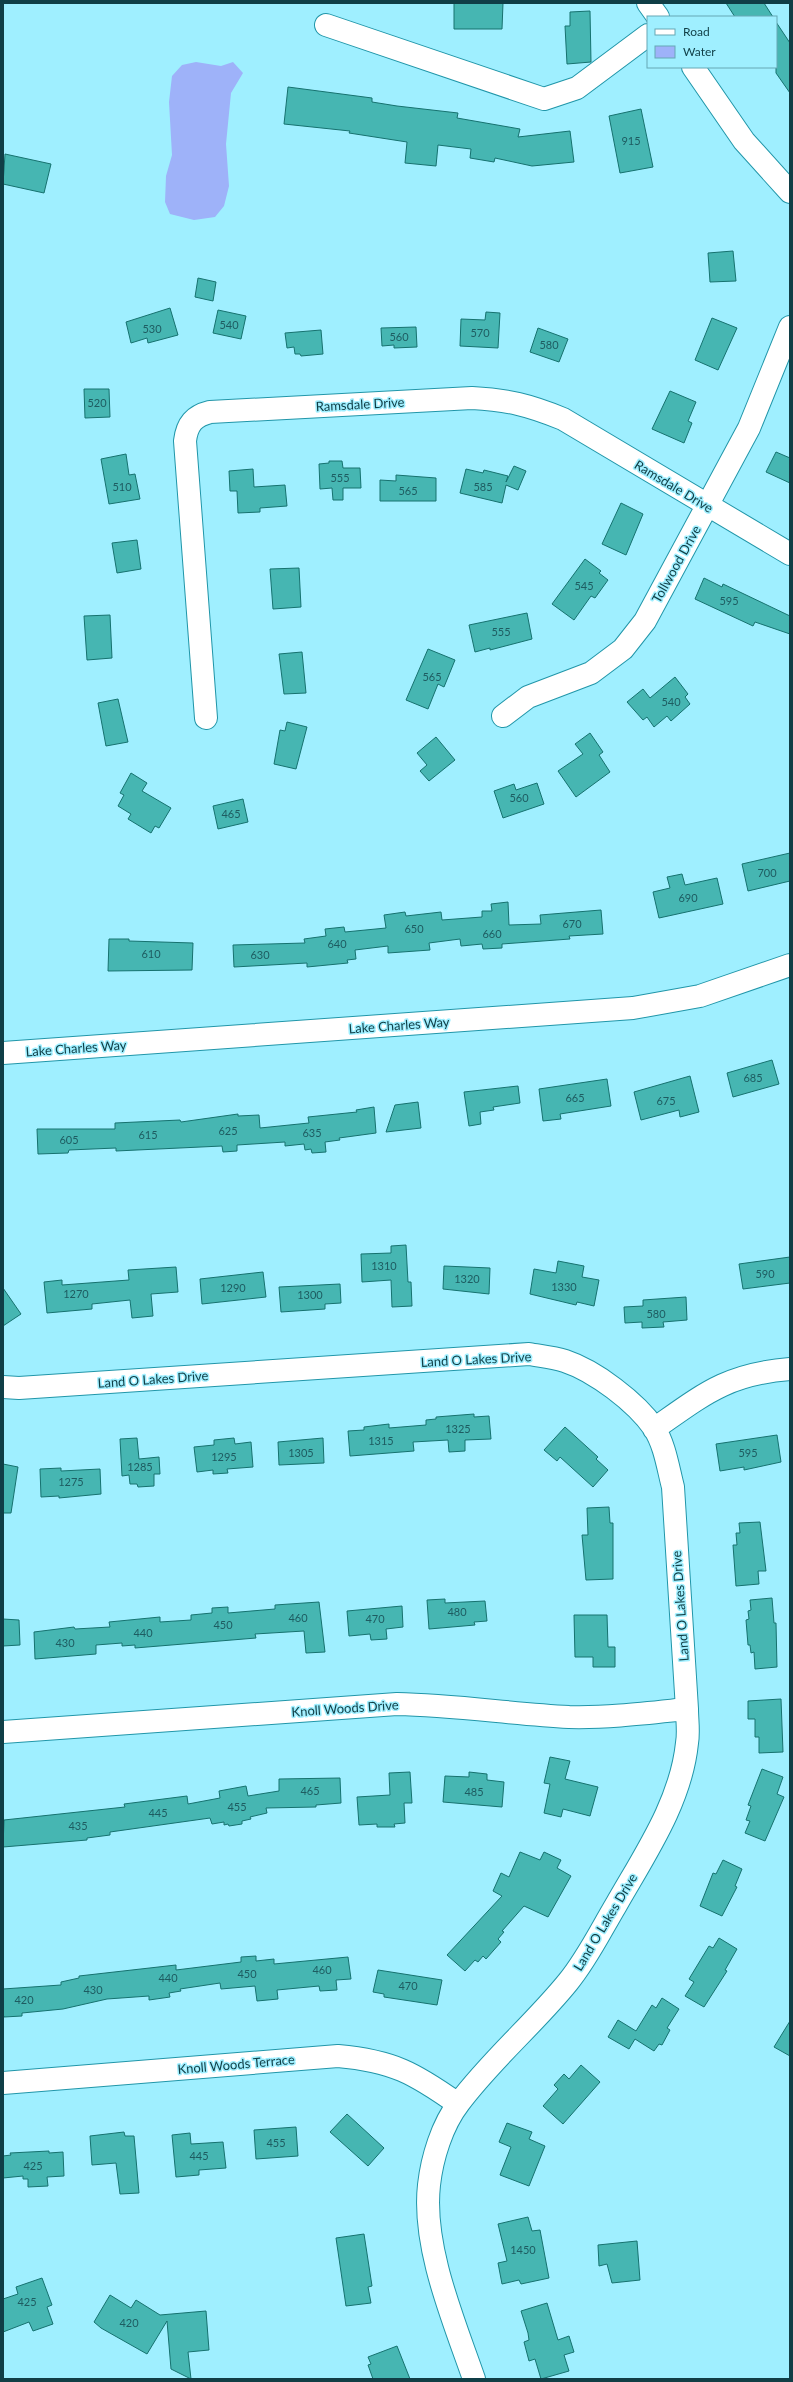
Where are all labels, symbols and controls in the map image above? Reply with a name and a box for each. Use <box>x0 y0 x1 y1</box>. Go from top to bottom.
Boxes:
legend <box>647 16 777 68</box>
text: Road <box>683 24 710 39</box>
text: Water <box>683 44 716 59</box>
house number: 915 <box>621 134 641 147</box>
house number: 540 <box>219 318 239 331</box>
house number: 530 <box>142 322 162 335</box>
house number: 570 <box>470 326 490 339</box>
house number: 560 <box>389 330 409 343</box>
house number: 580 <box>539 338 559 351</box>
street label: Ramsdale Drive <box>315 394 405 414</box>
house number: 520 <box>87 396 107 409</box>
street label: Ramsdale Drive <box>632 456 716 516</box>
house number: 555 <box>330 471 350 484</box>
house number: 510 <box>112 480 132 493</box>
house number: 585 <box>473 480 493 493</box>
house number: 565 <box>398 484 418 497</box>
street label: Tollwood Drive <box>648 522 704 606</box>
house number: 545 <box>574 579 594 592</box>
house number: 595 <box>719 594 739 607</box>
house number: 555 <box>491 625 511 638</box>
house number: 565 <box>422 670 442 683</box>
house number: 540 <box>661 695 681 708</box>
house number: 560 <box>509 791 529 804</box>
house number: 465 <box>221 807 241 820</box>
house number: 700 <box>757 866 777 879</box>
house number: 690 <box>678 891 698 904</box>
house number: 670 <box>562 917 582 930</box>
house number: 650 <box>404 922 424 935</box>
house number: 660 <box>482 927 502 940</box>
house number: 640 <box>327 937 347 950</box>
house number: 610 <box>141 947 161 960</box>
house number: 630 <box>250 948 270 961</box>
street label: Lake Charles Way <box>348 1013 450 1037</box>
street label: Lake Charles Way <box>25 1036 127 1060</box>
house number: 685 <box>743 1071 763 1084</box>
house number: 665 <box>565 1091 585 1104</box>
house number: 675 <box>656 1094 676 1107</box>
house number: 625 <box>218 1124 238 1137</box>
house number: 635 <box>302 1126 322 1139</box>
house number: 615 <box>138 1128 158 1141</box>
house number: 605 <box>59 1133 79 1146</box>
house number: 1310 <box>371 1259 397 1272</box>
house number: 590 <box>755 1267 775 1280</box>
house number: 1320 <box>454 1272 480 1285</box>
house number: 1330 <box>551 1280 577 1293</box>
house number: 1290 <box>220 1281 246 1294</box>
house number: 1270 <box>63 1287 89 1300</box>
house number: 1300 <box>297 1288 323 1301</box>
house number: 580 <box>646 1307 666 1320</box>
street label: Land O Lakes Drive <box>420 1348 532 1370</box>
street label: Land O Lakes Drive <box>97 1367 209 1391</box>
house number: 1325 <box>445 1422 471 1435</box>
house number: 1315 <box>368 1434 394 1447</box>
house number: 1305 <box>288 1446 314 1459</box>
house number: 595 <box>738 1446 758 1459</box>
house number: 1295 <box>211 1450 237 1463</box>
house number: 1285 <box>127 1460 153 1473</box>
house number: 1275 <box>58 1475 84 1488</box>
street label: Land O Lakes Drive <box>668 1550 692 1662</box>
house number: 480 <box>447 1605 467 1618</box>
house number: 460 <box>288 1611 308 1624</box>
house number: 470 <box>365 1612 385 1625</box>
house number: 450 <box>213 1618 233 1631</box>
house number: 440 <box>133 1626 153 1639</box>
house number: 430 <box>55 1636 75 1649</box>
street label: Knoll Woods Drive <box>291 1696 399 1720</box>
house number: 465 <box>300 1784 320 1797</box>
house number: 485 <box>464 1785 484 1798</box>
house number: 455 <box>227 1800 247 1813</box>
house number: 445 <box>148 1806 168 1819</box>
house number: 435 <box>68 1819 88 1832</box>
street label: Land O Lakes Drive <box>570 1870 640 1974</box>
house number: 460 <box>312 1963 332 1976</box>
house number: 450 <box>237 1967 257 1980</box>
house number: 440 <box>158 1971 178 1984</box>
house number: 470 <box>398 1979 418 1992</box>
house number: 430 <box>83 1983 103 1996</box>
house number: 420 <box>14 1993 34 2006</box>
street label: Knoll Woods Terrace <box>177 2051 295 2077</box>
house number: 455 <box>266 2136 286 2149</box>
house number: 445 <box>189 2149 209 2162</box>
house number: 425 <box>23 2159 43 2172</box>
house number: 1450 <box>510 2243 536 2256</box>
house number: 425 <box>17 2295 37 2308</box>
house number: 420 <box>119 2316 139 2329</box>

